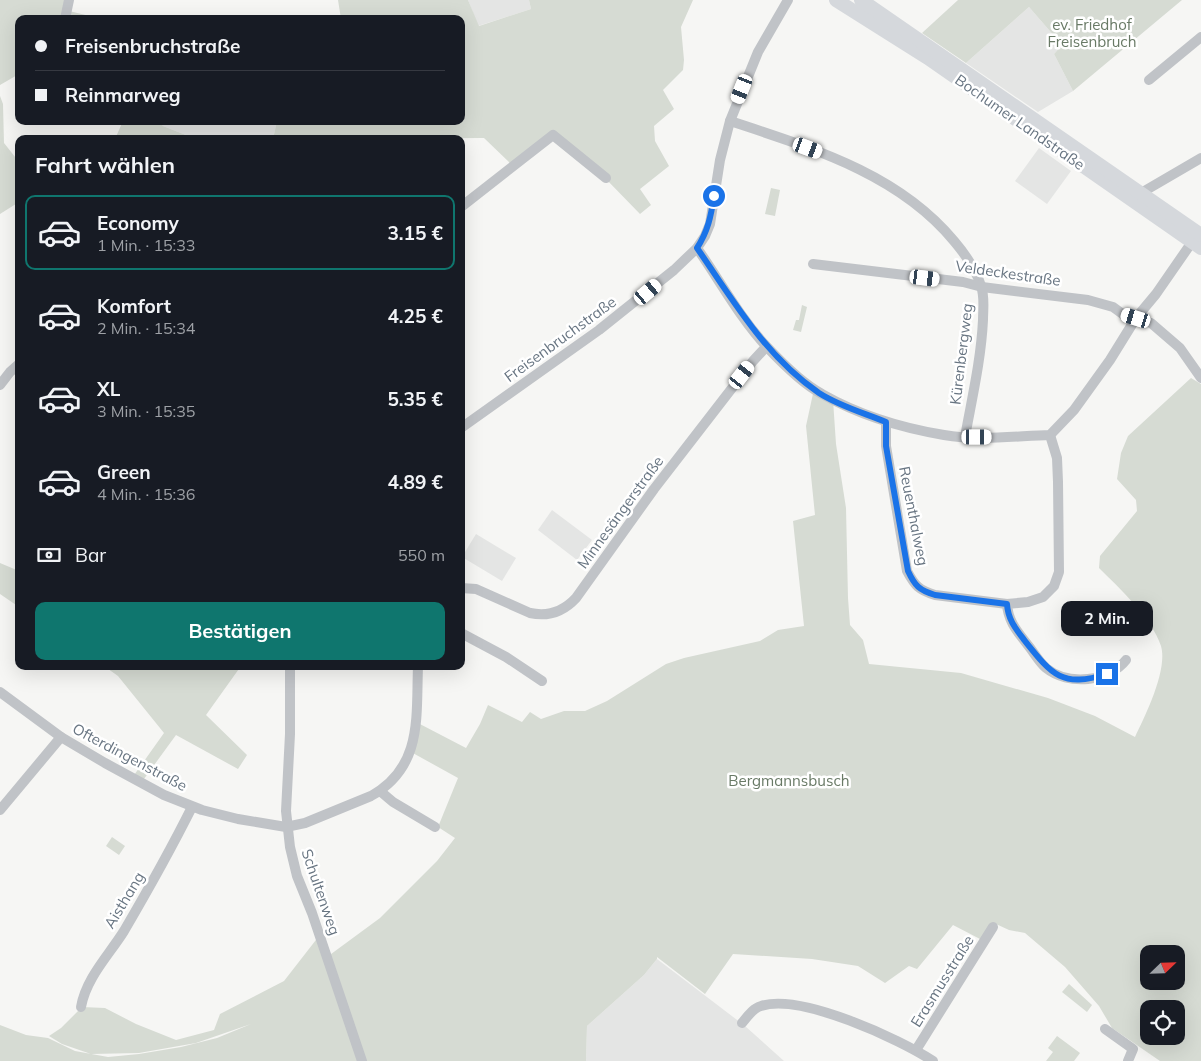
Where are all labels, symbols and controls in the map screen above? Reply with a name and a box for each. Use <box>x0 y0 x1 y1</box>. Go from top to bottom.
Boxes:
park label: ev. Friedhof Freisenbruch <box>1047 15 1137 51</box>
text: Freisenbruchstraße <box>65 34 240 58</box>
street label: Bochumer Landstraße <box>951 70 1089 174</box>
car <box>729 72 754 106</box>
text: Reinmarweg <box>65 83 181 107</box>
car <box>791 136 824 160</box>
text: Fahrt wählen <box>35 151 175 179</box>
route start <box>703 185 725 207</box>
icon: car <box>37 210 82 255</box>
text: Economy <box>97 211 179 235</box>
text: 3.15 € <box>387 221 443 245</box>
text: 1 Min. · 15:33 <box>97 235 195 255</box>
street label: Veldeckestraße <box>954 256 1062 290</box>
car <box>909 269 940 287</box>
car <box>631 277 664 307</box>
street label: Freisenbruchstraße <box>500 292 620 386</box>
icon: car <box>37 293 82 338</box>
text: Komfort <box>97 294 171 318</box>
street label: Kürenbergweg <box>945 302 977 406</box>
text: 4.25 € <box>387 304 443 328</box>
car <box>1119 306 1152 330</box>
text: 2 Min. · 15:34 <box>97 318 195 338</box>
car <box>726 359 757 391</box>
icon: car <box>37 376 82 421</box>
text: XL <box>97 377 120 401</box>
text: 5.35 € <box>387 387 443 411</box>
text: 3 Min. · 15:35 <box>97 401 195 421</box>
car <box>962 430 992 445</box>
street label: Minnesängerstraße <box>573 452 667 572</box>
icon: car <box>37 459 82 504</box>
text: Green <box>97 460 151 484</box>
street label: Reuenthalweg <box>895 465 933 567</box>
text: 4.89 € <box>387 470 443 494</box>
text: 4 Min. · 15:36 <box>97 484 195 504</box>
icon: cash <box>35 541 63 569</box>
text: Bar <box>75 543 106 567</box>
text: 550 m <box>398 545 445 565</box>
button: Bestätigen <box>35 602 445 660</box>
callout: 2 Min. <box>1061 602 1153 636</box>
text: 2 Min. <box>1084 608 1130 628</box>
route end <box>1096 663 1118 685</box>
street label: Ofterdingenstraße <box>69 719 191 795</box>
park label: Bergmannsbusch <box>728 771 850 790</box>
street label: Schultenweg <box>297 846 345 938</box>
street label: Aisthang <box>100 868 148 932</box>
street label: Erasmusstraße <box>906 932 978 1030</box>
north arrow <box>1140 945 1185 990</box>
map controls <box>1140 945 1185 1045</box>
button: locate <box>1140 1000 1185 1045</box>

